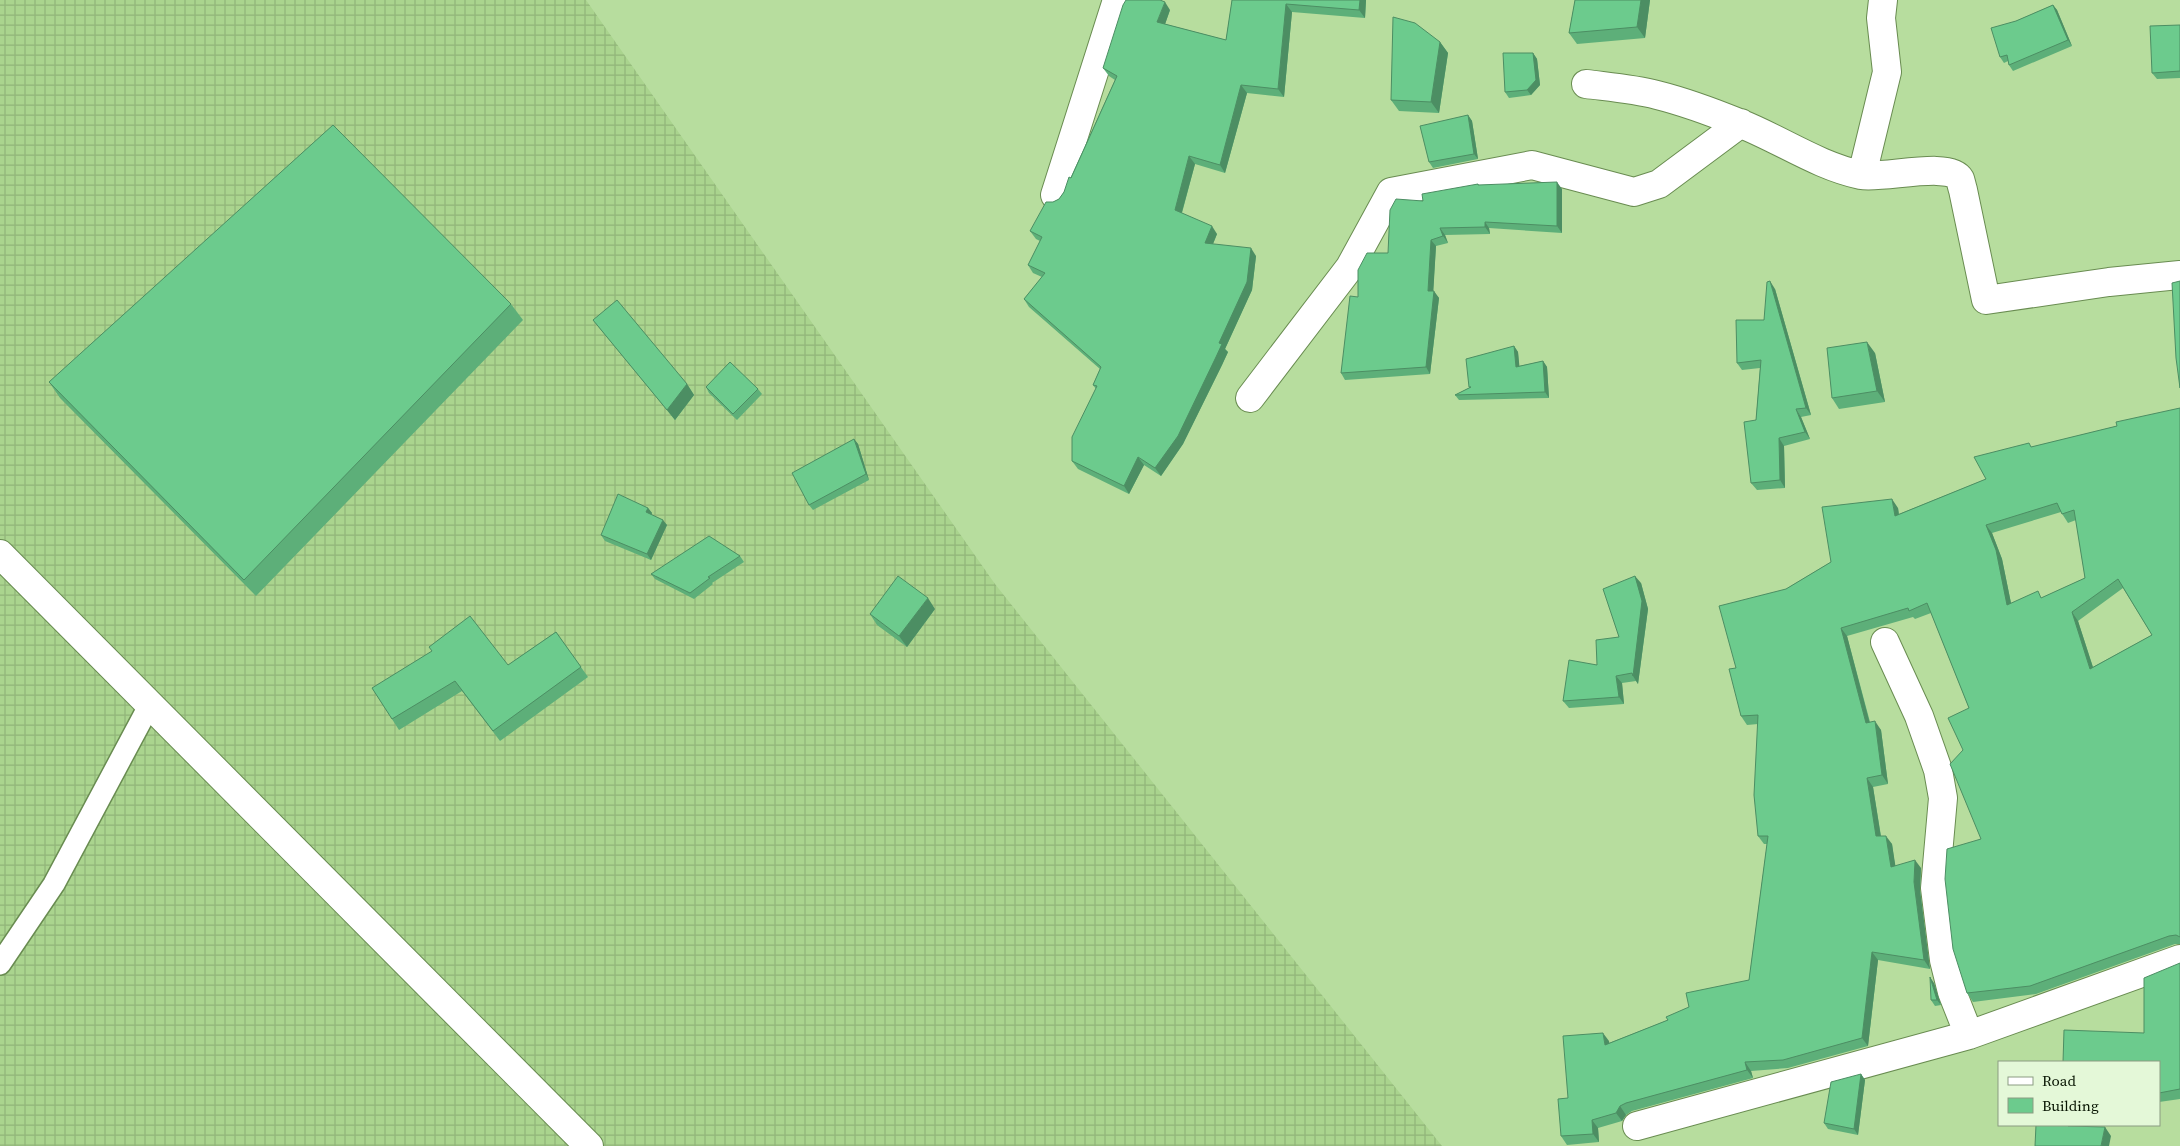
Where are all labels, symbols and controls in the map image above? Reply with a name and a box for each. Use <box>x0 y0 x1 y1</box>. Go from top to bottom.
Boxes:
legend <box>1998 1061 2160 1126</box>
text: Road <box>2042 1070 2076 1091</box>
text: Building <box>2042 1095 2099 1116</box>

